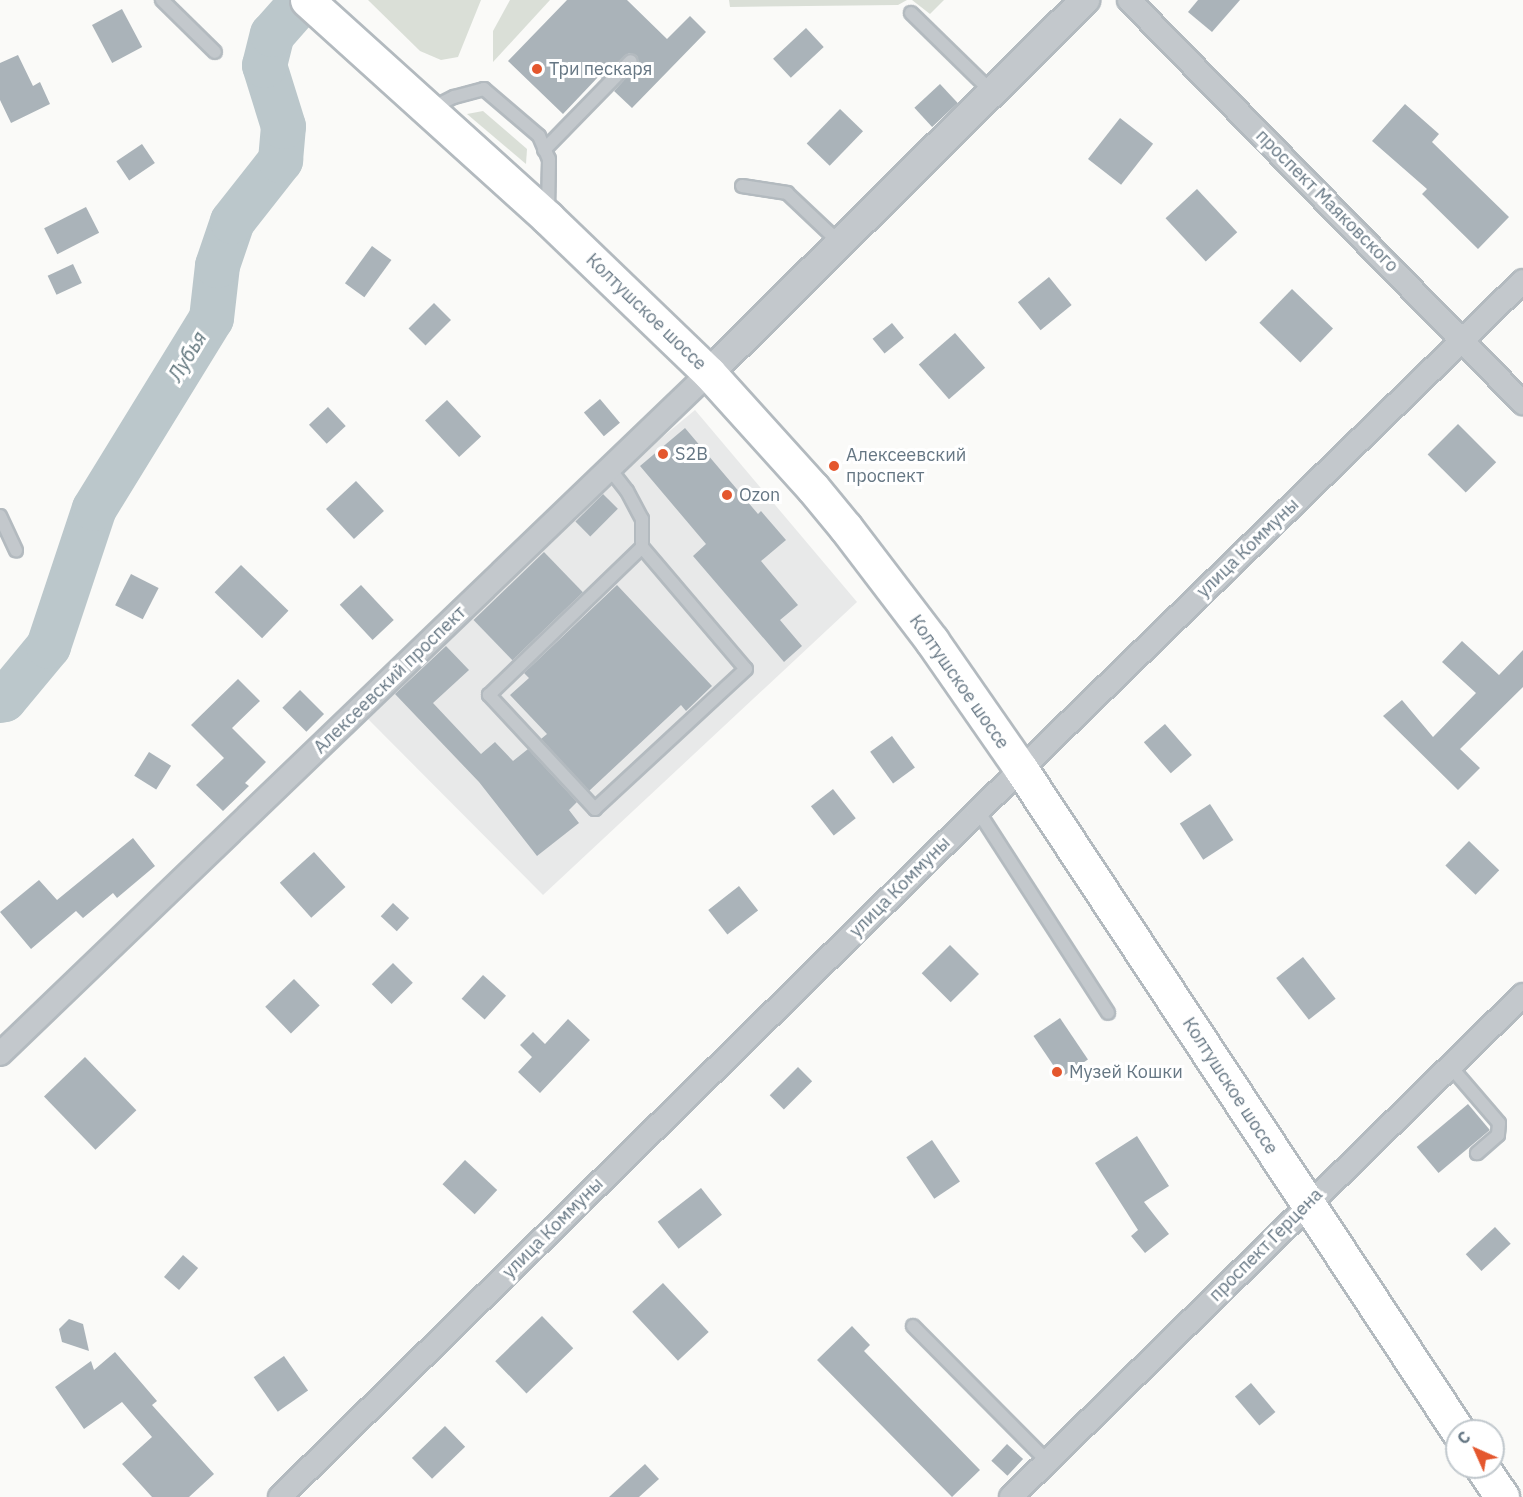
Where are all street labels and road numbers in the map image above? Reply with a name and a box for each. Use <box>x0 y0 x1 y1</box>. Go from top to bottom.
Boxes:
street label: проспект Маяковского <box>1251 125 1403 277</box>
street label: Колтушское шоссе <box>581 249 711 375</box>
street label: улица Коммуны <box>1193 494 1303 602</box>
street label: Алексеевский проспект <box>309 602 471 758</box>
street label: Колтушское шоссе <box>905 611 1013 753</box>
street label: улица Коммуны <box>845 832 955 942</box>
street label: Колтушское шоссе <box>1178 1014 1282 1158</box>
street label: улица Коммуны <box>498 1173 608 1283</box>
street label: проспект Герцена <box>1205 1184 1327 1306</box>

